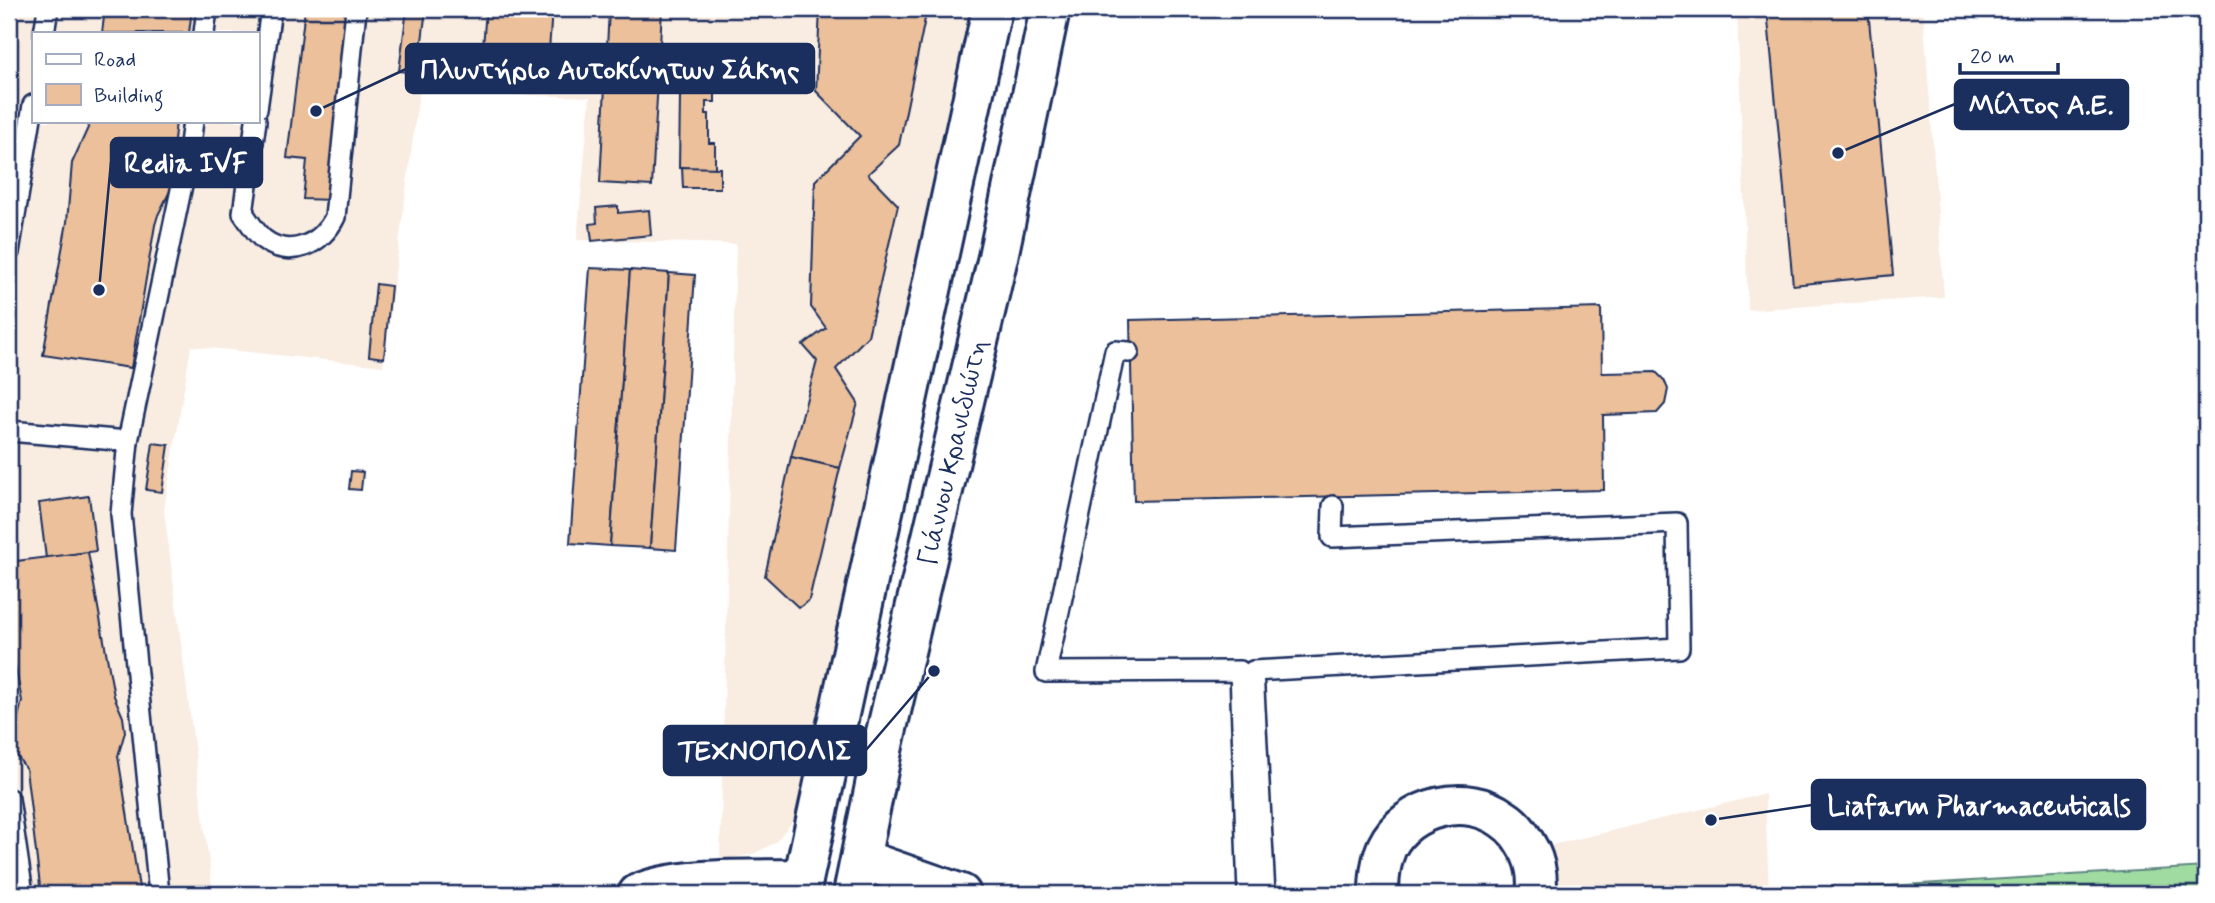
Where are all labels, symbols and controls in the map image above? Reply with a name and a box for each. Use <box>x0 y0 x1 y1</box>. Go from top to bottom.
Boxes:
legend <box>32 32 259 122</box>
scale bar <box>1960 32 2058 76</box>
text: 20 m <box>1970 43 2015 71</box>
callout: Πλυντήριο Αυτοκίνητων Σάκης <box>406 44 814 93</box>
text: Road <box>94 46 136 74</box>
text: Πλυντήριο Αυτοκίνητων Σάκης <box>420 53 800 90</box>
callout: Μίλτος Α.Ε. <box>1955 80 2128 129</box>
text: Building <box>94 82 164 112</box>
text: Μίλτος Α.Ε. <box>1968 88 2114 125</box>
callout: Redia IVF <box>111 138 262 187</box>
text: Redia IVF <box>124 146 248 183</box>
street label: Γιάννου Κρανιδιώτη <box>911 336 997 569</box>
callout: ΤΕΧΝΟΠΟΛΙΣ <box>664 726 866 775</box>
text: ΤΕΧΝΟΠΟΛΙΣ <box>677 734 852 771</box>
callout: Liafarm Pharmaceuticals <box>1812 780 2145 829</box>
text: Liafarm Pharmaceuticals <box>1827 789 2131 826</box>

